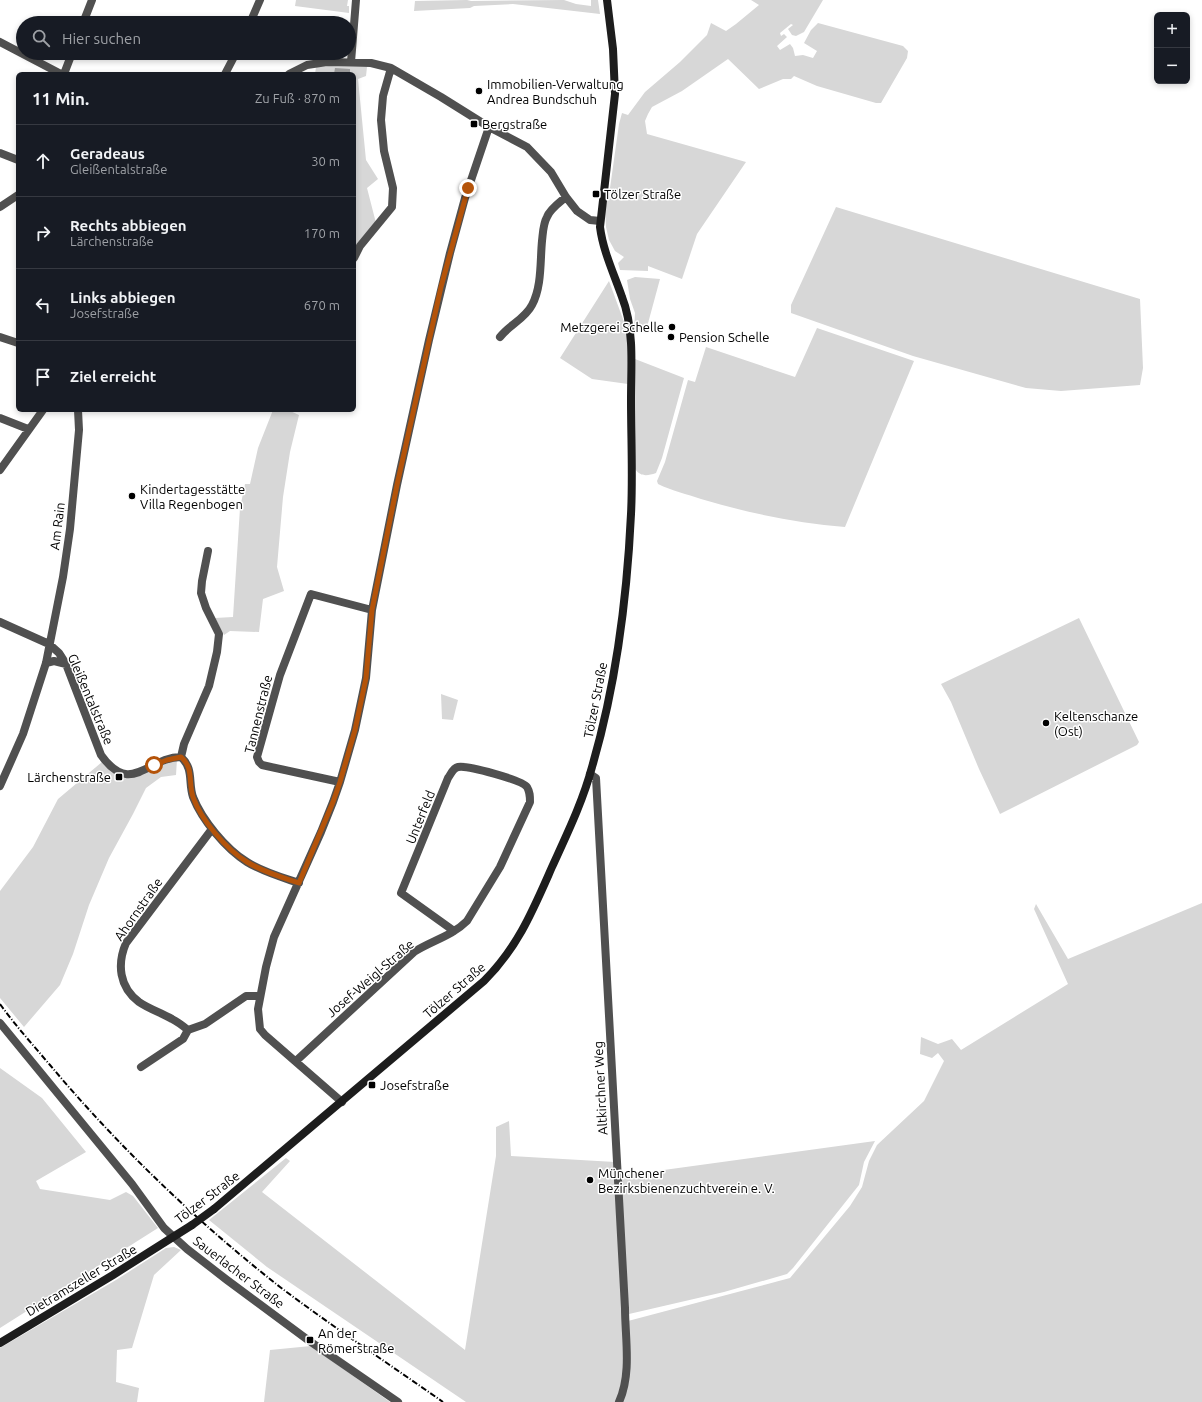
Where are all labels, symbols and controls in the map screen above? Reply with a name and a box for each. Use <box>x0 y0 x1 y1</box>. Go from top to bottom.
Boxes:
map controls <box>1154 12 1190 84</box>
button: + <box>1154 12 1190 48</box>
search box <box>16 16 356 60</box>
icon: search <box>30 27 52 49</box>
text: Hier suchen <box>62 30 141 47</box>
button: − <box>1154 48 1190 84</box>
place label: Immobilien-Verwaltung Andrea Bundschuh <box>487 77 624 106</box>
marker: Immobilien-Verwaltung Andrea Bundschuh <box>474 86 484 96</box>
text: 11 Min. <box>32 89 89 108</box>
text: Zu Fuß · 870 m <box>255 91 340 105</box>
place label: Bergstraße <box>482 117 547 131</box>
marker: Bergstraße <box>469 119 479 129</box>
text: Geradeaus <box>70 145 145 162</box>
icon: ahead <box>32 150 54 172</box>
text: 30 m <box>311 154 340 168</box>
text: Gleißentalstraße <box>70 162 167 176</box>
route end <box>459 179 477 197</box>
place label: Tölzer Straße <box>604 187 681 201</box>
marker: Tölzer Straße <box>591 189 601 199</box>
text: Rechts abbiegen <box>70 217 187 234</box>
icon: right <box>32 222 54 244</box>
text: 170 m <box>304 226 340 240</box>
text: Lärchenstraße <box>70 234 154 248</box>
text: Links abbiegen <box>70 289 175 306</box>
icon: left <box>32 294 54 316</box>
text: 670 m <box>304 298 340 312</box>
text: Josefstraße <box>70 306 139 320</box>
place label: Metzgerei Schelle <box>560 320 664 334</box>
marker: Metzgerei Schelle <box>667 322 677 332</box>
place label: Pension Schelle <box>679 330 769 344</box>
marker: Pension Schelle <box>666 332 676 342</box>
icon: arrive <box>32 366 54 388</box>
text: Ziel erreicht <box>70 368 156 385</box>
place label: Kindertagesstätte Villa Regenbogen <box>140 482 245 511</box>
marker: Kindertagesstätte Villa Regenbogen <box>127 491 137 501</box>
street label: Am Rain <box>47 501 67 551</box>
street label: Gleißentalstraße <box>66 651 116 747</box>
street label: Tölzer Straße <box>581 661 609 739</box>
street label: Tannenstraße <box>242 673 274 755</box>
place label: Keltenschanze (Ost) <box>1054 709 1138 739</box>
marker: Keltenschanze (Ost) <box>1041 718 1051 728</box>
route start <box>145 756 163 774</box>
place label: Lärchenstraße <box>27 770 111 784</box>
marker: Lärchenstraße <box>114 772 124 782</box>
street label: Unterfeld <box>403 788 437 846</box>
street label: Ahornstraße <box>111 875 165 943</box>
street label: Josef-Weigl-Straße <box>324 936 416 1020</box>
street label: Tölzer Straße <box>420 959 488 1021</box>
street label: Altkirchner Weg <box>591 1041 609 1135</box>
place label: Josefstraße <box>380 1078 449 1092</box>
marker: Josefstraße <box>367 1080 377 1090</box>
place label: Münchener Bezirksbienenzuchtverein e. V. <box>598 1166 775 1195</box>
street label: Tölzer Straße <box>172 1168 242 1226</box>
marker: Münchener Bezirksbienenzuchtverein e. V. <box>585 1175 595 1185</box>
street label: Sauerlacher Straße <box>191 1233 287 1311</box>
street label: Dietramszeller Straße <box>23 1241 139 1319</box>
place label: An der Römerstraße <box>318 1326 394 1355</box>
marker: An der Römerstraße <box>305 1335 315 1345</box>

